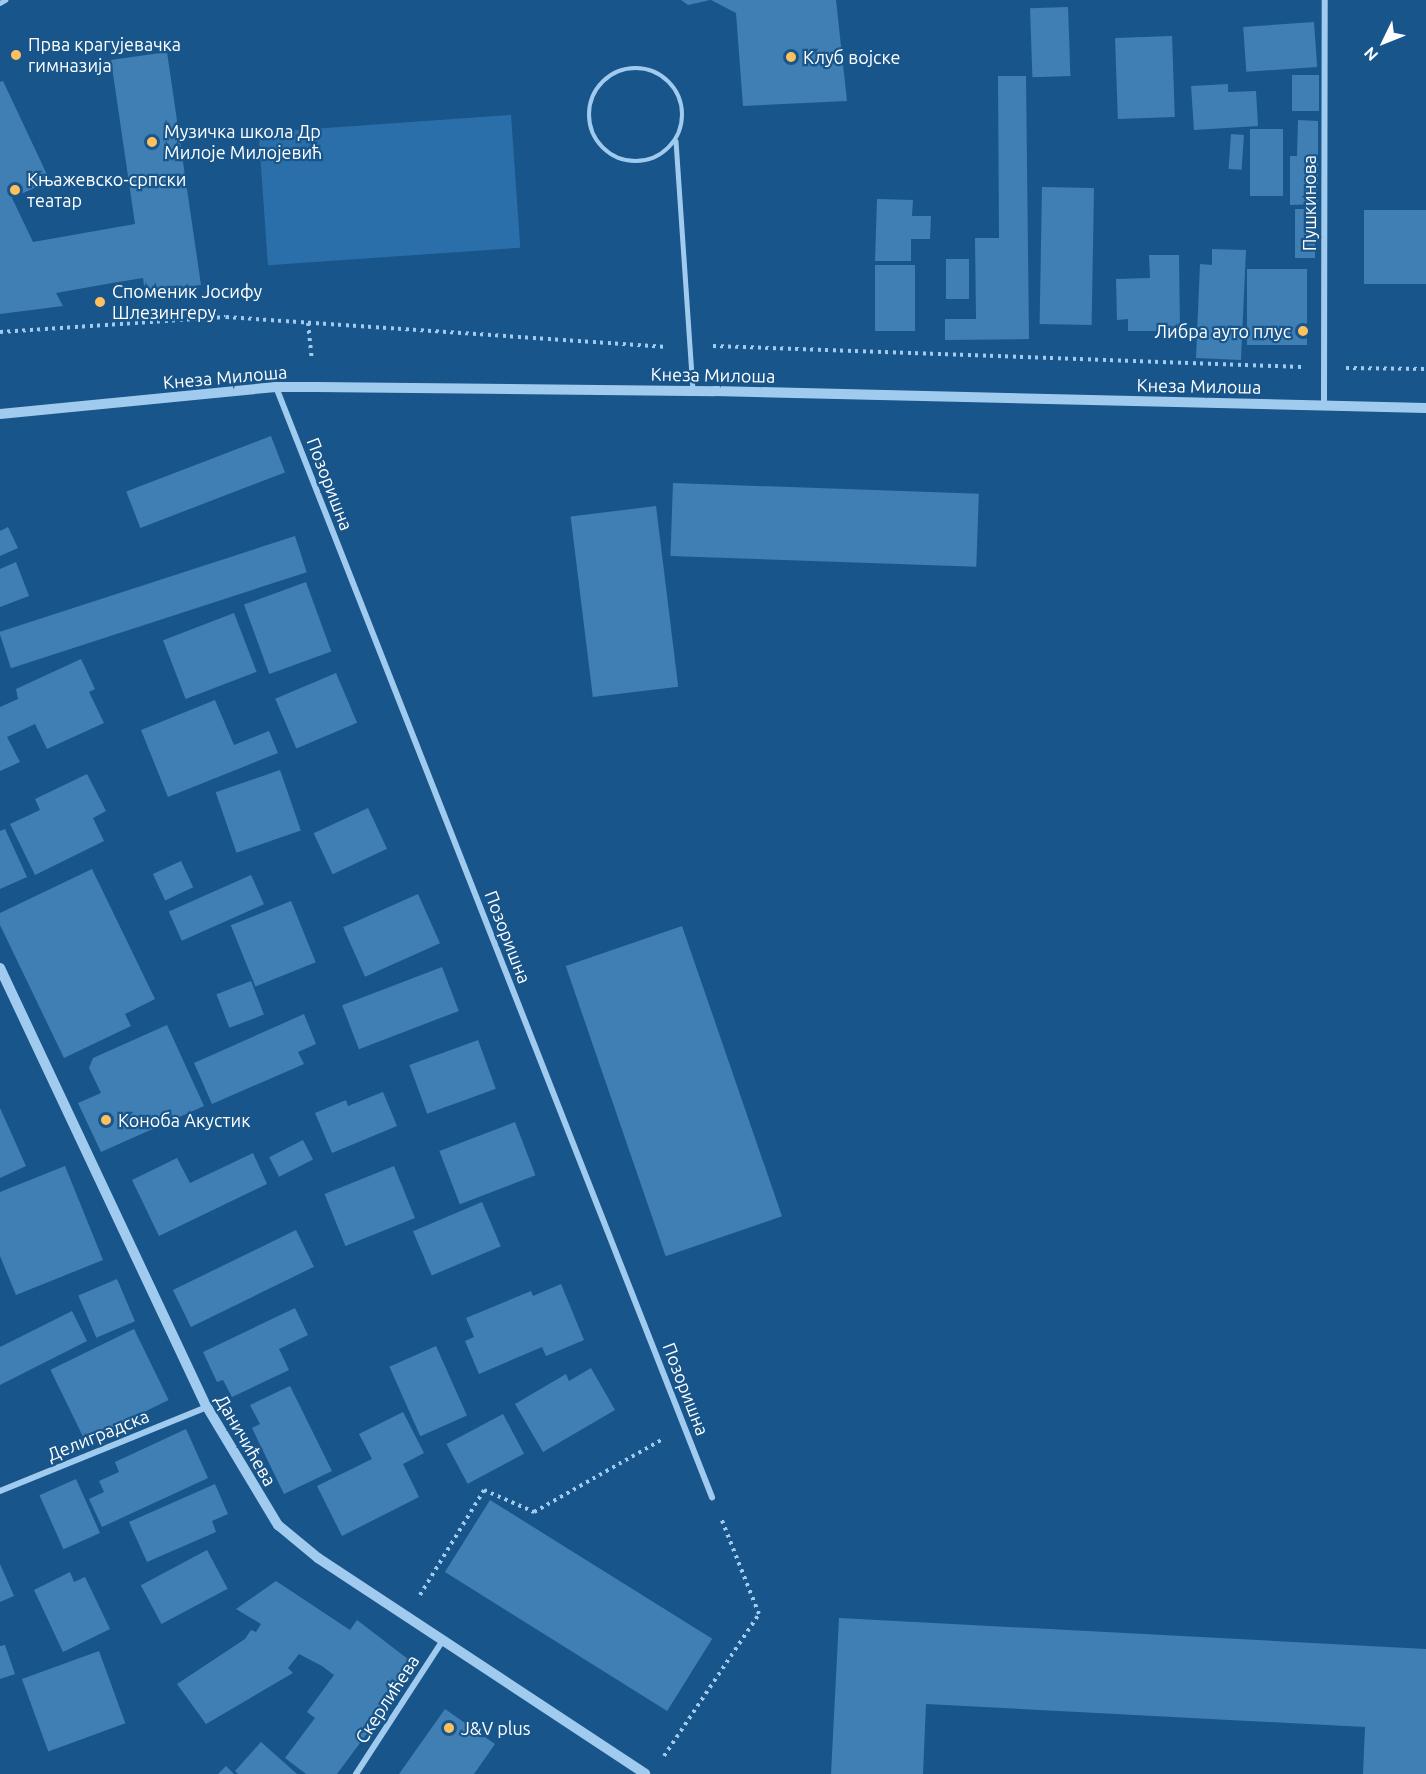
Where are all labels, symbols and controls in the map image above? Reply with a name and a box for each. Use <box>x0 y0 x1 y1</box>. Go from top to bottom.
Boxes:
north arrow <box>1354 12 1414 72</box>
place label: Прва крагујевачка гимназија <box>28 34 181 76</box>
text: N <box>1360 44 1381 65</box>
place label: Клуб војске <box>803 46 900 68</box>
marker: Прва крагујевачка гимназија <box>9 48 23 62</box>
marker: Клуб војске <box>784 50 798 64</box>
place label: Музичка школа Др Милоје Милојевић <box>164 121 322 164</box>
marker: Музичка школа Др Милоје Милојевић <box>145 135 159 149</box>
street label: Пушкинова <box>1298 155 1320 251</box>
place label: Књажевско-српски театар <box>27 169 186 212</box>
marker: Књажевско-српски театар <box>8 183 22 197</box>
place label: Споменик Јосифу Шлезингеру <box>112 281 262 324</box>
marker: Споменик Јосифу Шлезингеру <box>93 295 107 309</box>
place label: Либра ауто плус <box>1155 320 1291 342</box>
marker: Либра ауто плус <box>1296 324 1310 338</box>
street label: Кнеза Милоша <box>162 361 288 393</box>
street label: Кнеза Милоша <box>651 363 775 387</box>
street label: Кнеза Милоша <box>1137 374 1261 398</box>
street label: Позоришна <box>302 435 358 533</box>
street label: Позоришна <box>480 888 536 986</box>
place label: Коноба Акустик <box>118 1109 250 1131</box>
marker: Коноба Акустик <box>99 1113 113 1127</box>
street label: Позоришна <box>658 1340 714 1438</box>
street label: Даничићева <box>211 1390 281 1490</box>
street label: Делиградска <box>44 1405 152 1465</box>
street label: Скерлићева <box>350 1651 424 1747</box>
place label: J&V plus <box>461 1717 531 1739</box>
marker: J&V plus <box>442 1721 456 1735</box>

